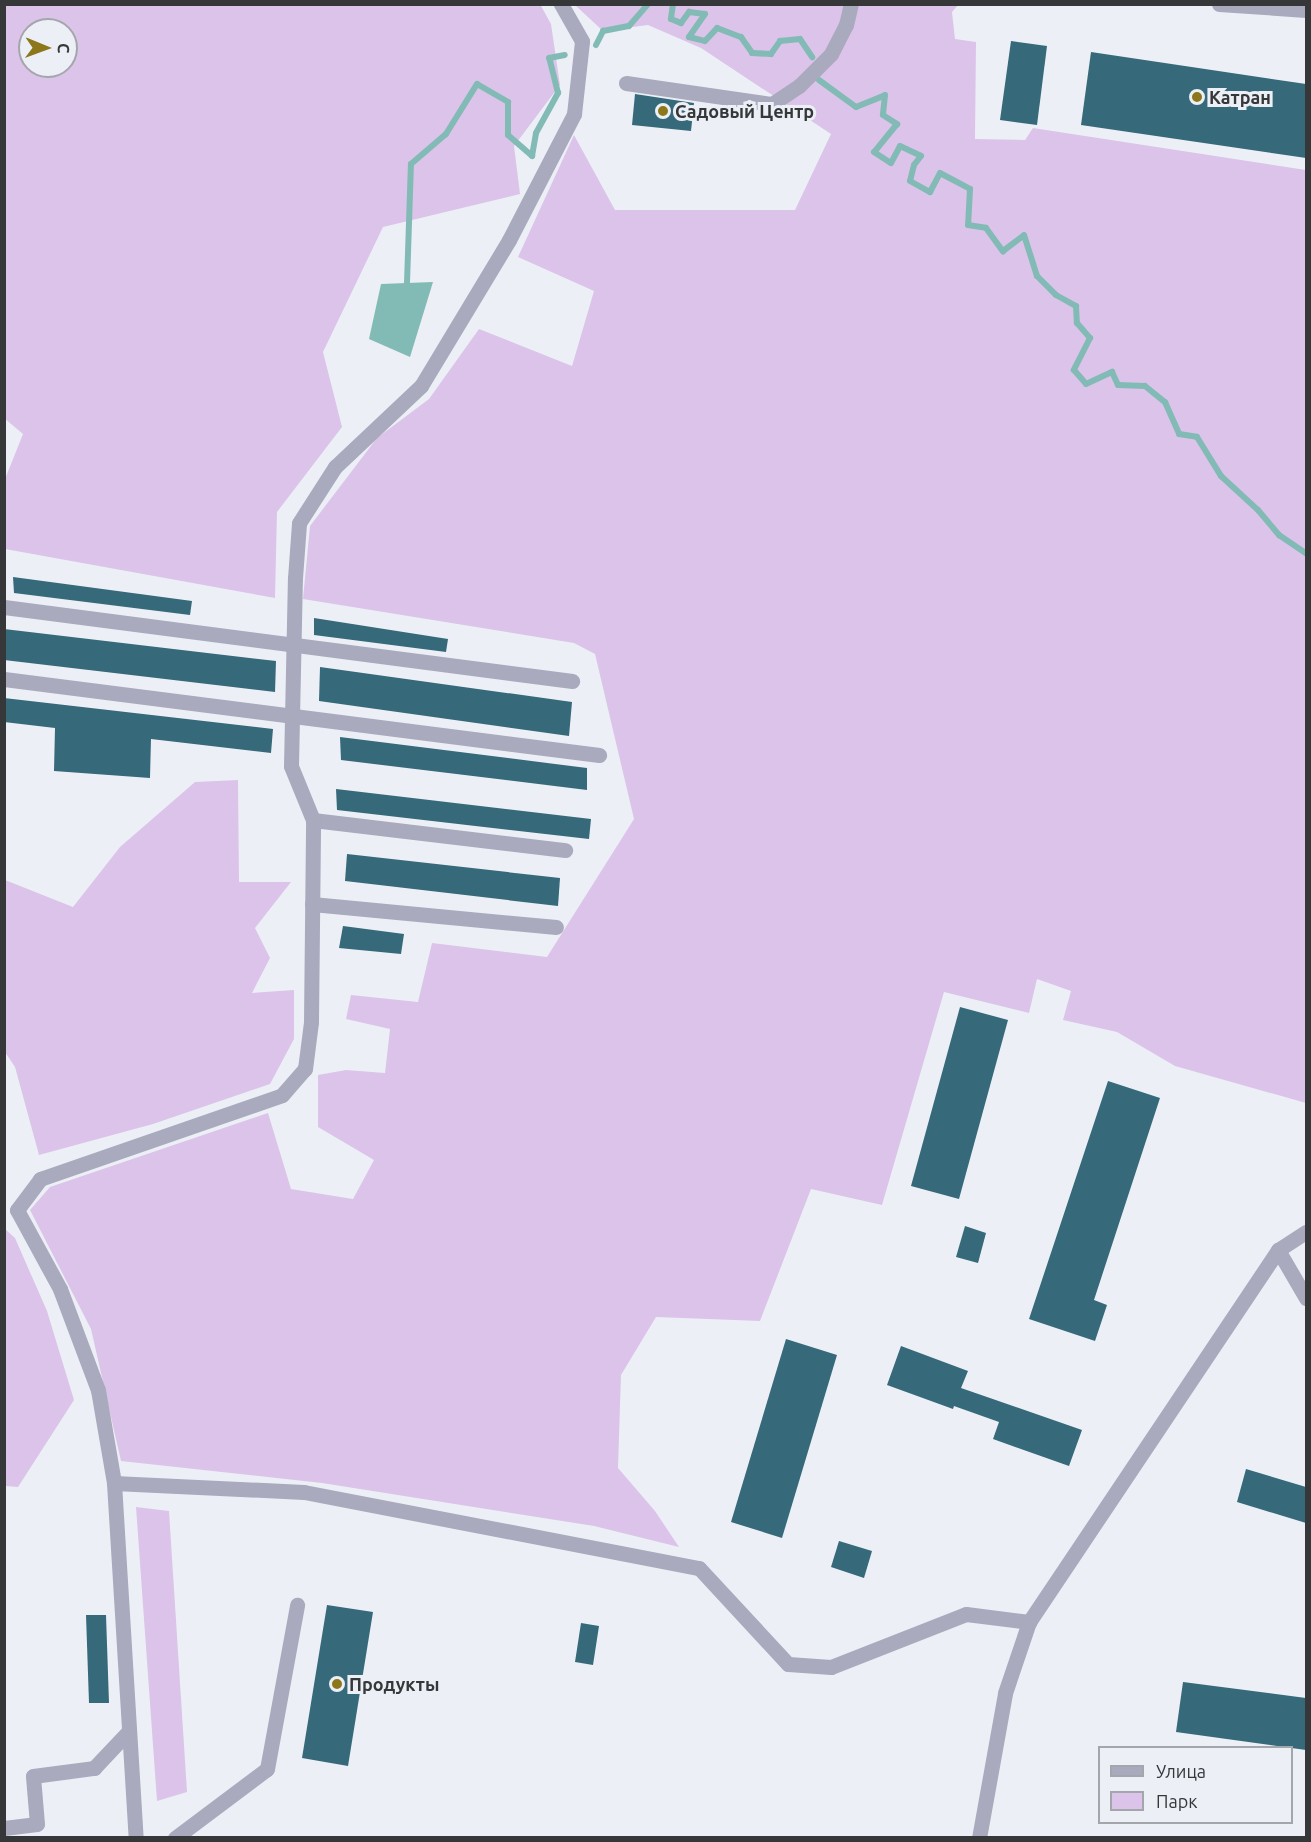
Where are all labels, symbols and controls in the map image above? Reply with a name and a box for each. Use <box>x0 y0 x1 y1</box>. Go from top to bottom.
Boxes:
north arrow <box>18 18 78 78</box>
text: С <box>55 43 73 54</box>
place label: Катран <box>1209 86 1271 108</box>
marker: Катран <box>1190 90 1204 104</box>
place label: Садовый Центр <box>675 100 814 122</box>
marker: Садовый Центр <box>656 104 670 118</box>
place label: Продукты <box>349 1673 439 1695</box>
marker: Продукты <box>330 1677 344 1691</box>
legend <box>1098 1746 1293 1824</box>
text: Улица <box>1156 1761 1206 1781</box>
text: Парк <box>1156 1791 1197 1811</box>

